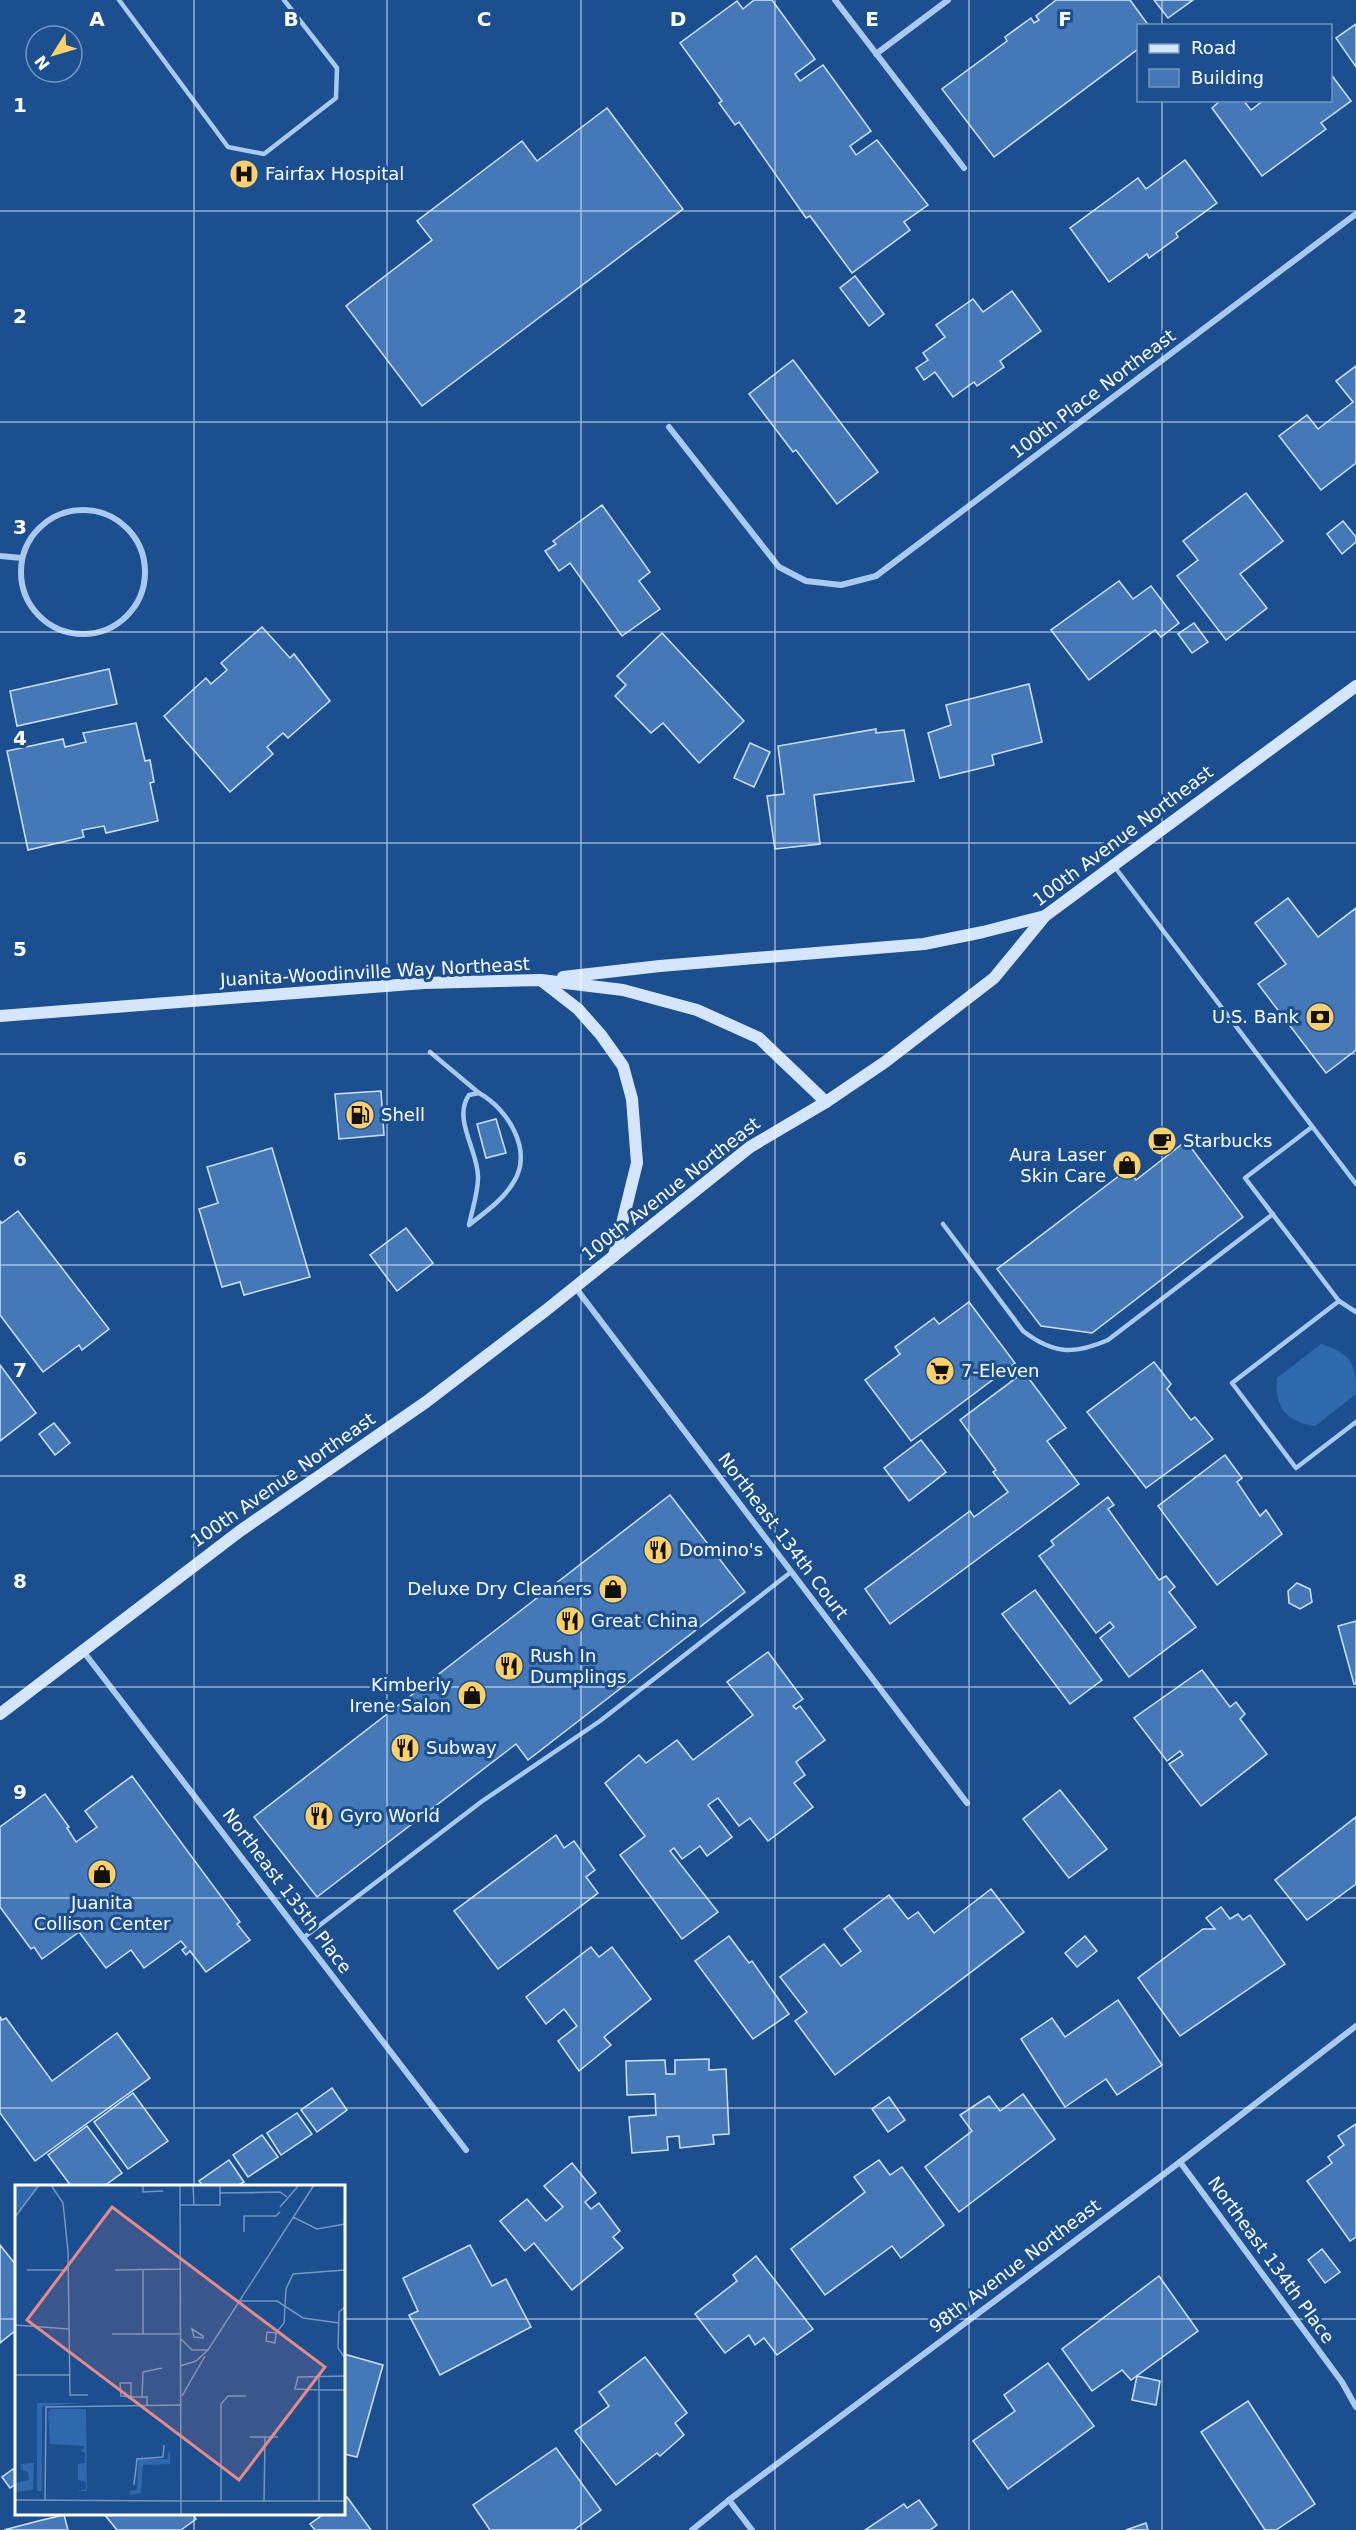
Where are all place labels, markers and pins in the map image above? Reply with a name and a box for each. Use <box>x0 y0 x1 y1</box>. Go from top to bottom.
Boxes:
hospital icon: Fairfax Hospital <box>228 158 260 190</box>
place label: Fairfax Hospital <box>265 163 404 184</box>
bank icon: U.S. Bank <box>1304 1001 1336 1033</box>
place label: U.S. Bank <box>1212 1006 1300 1027</box>
fuel station icon: Shell <box>344 1099 376 1131</box>
place label: Shell <box>381 1104 425 1125</box>
cafe icon: Starbucks <box>1146 1125 1178 1157</box>
place label: Starbucks <box>1183 1130 1272 1151</box>
place label: Aura Laser Skin Care <box>1009 1144 1107 1186</box>
shop icon: Aura Laser Skin Care <box>1111 1149 1143 1181</box>
supermarket icon: 7-Eleven <box>924 1355 956 1387</box>
place label: 7-Eleven <box>961 1360 1040 1381</box>
restaurant icon: Domino's <box>642 1534 674 1566</box>
place label: Domino's <box>679 1539 763 1560</box>
shop icon: Deluxe Dry Cleaners <box>597 1573 629 1605</box>
place label: Deluxe Dry Cleaners <box>407 1578 592 1599</box>
restaurant icon: Great China <box>554 1605 586 1637</box>
place label: Great China <box>591 1610 698 1631</box>
place label: Rush In Dumplings <box>530 1645 626 1687</box>
restaurant icon: Rush In Dumplings <box>493 1650 525 1682</box>
place label: Kimberly Irene Salon <box>350 1674 451 1716</box>
shop icon: Kimberly Irene Salon <box>456 1679 488 1711</box>
restaurant icon: Subway <box>389 1732 421 1764</box>
place label: Subway <box>426 1737 497 1758</box>
restaurant icon: Gyro World <box>303 1800 335 1832</box>
place label: Gyro World <box>340 1805 440 1826</box>
shop icon: Juanita Collison Center <box>86 1858 118 1890</box>
place label: Juanita Collison Center <box>34 1892 171 1934</box>

